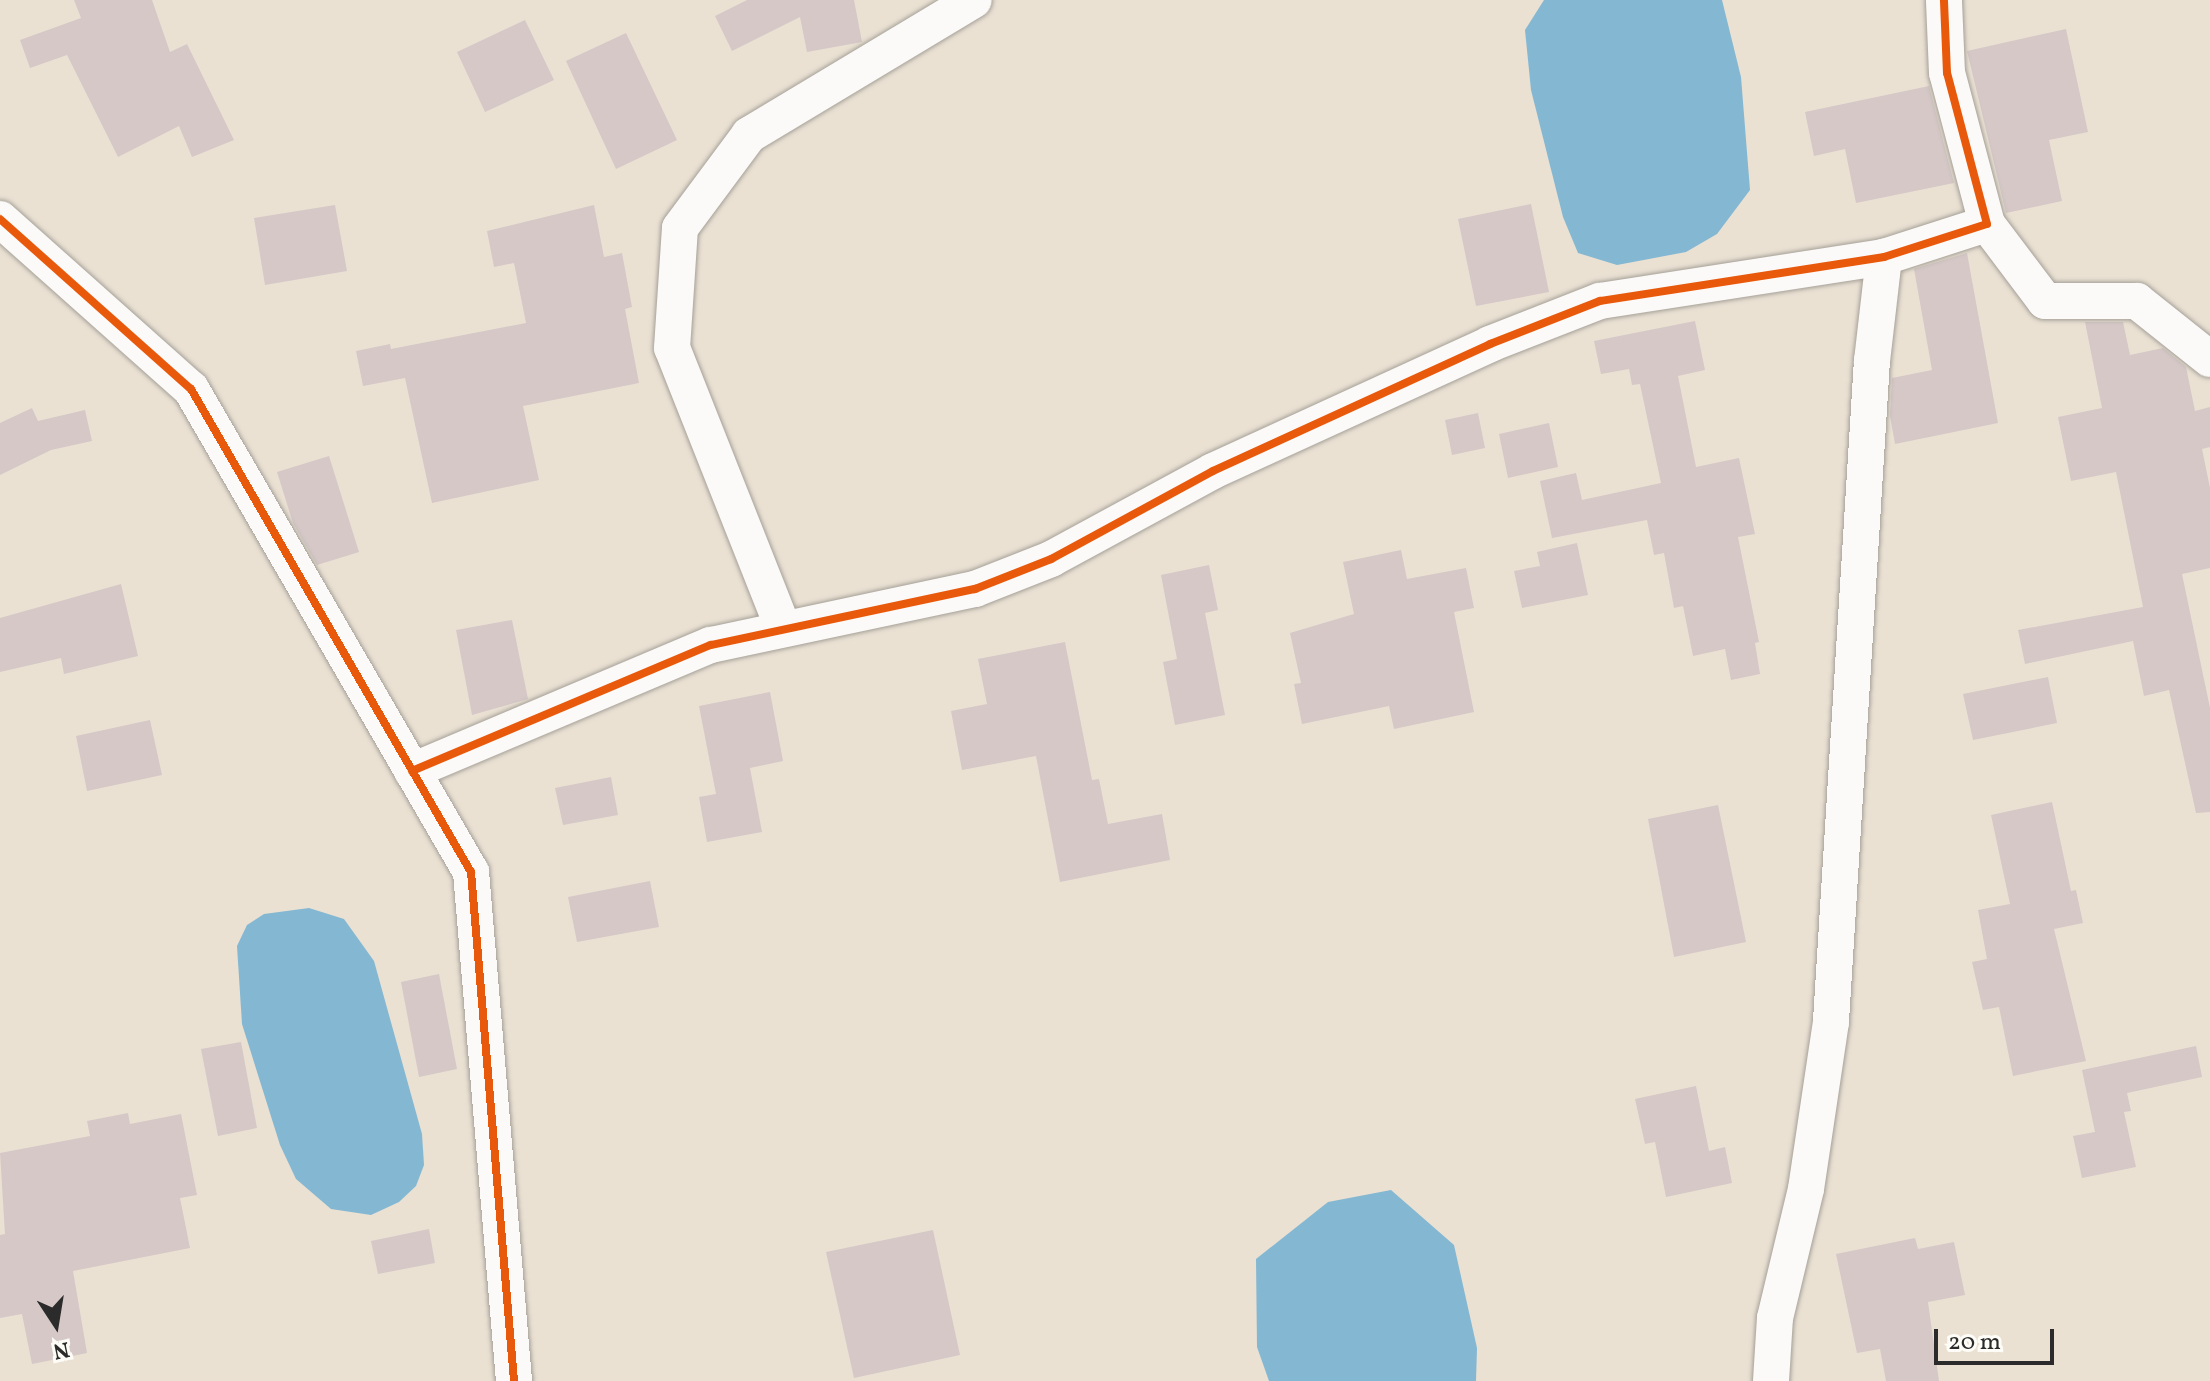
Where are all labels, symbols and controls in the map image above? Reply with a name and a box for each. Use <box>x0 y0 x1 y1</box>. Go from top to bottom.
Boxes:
north arrow <box>16 1285 96 1365</box>
scale bar <box>1938 1313 2058 1363</box>
text: 20 m <box>1948 1326 2001 1360</box>
text: N <box>50 1332 72 1366</box>

